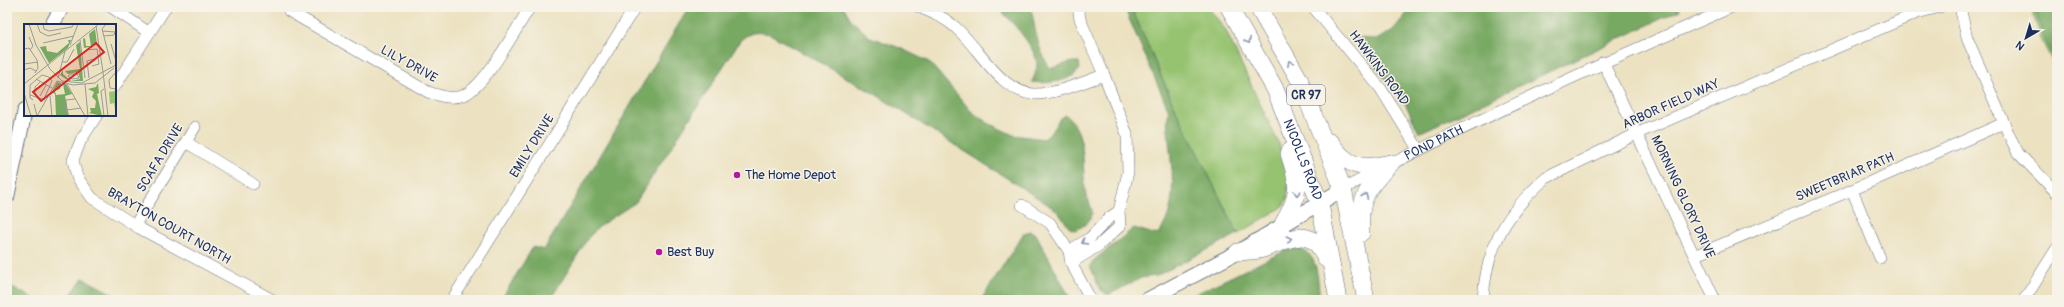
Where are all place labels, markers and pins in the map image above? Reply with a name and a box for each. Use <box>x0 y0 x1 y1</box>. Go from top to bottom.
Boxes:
place label: The Home Depot <box>745 167 837 183</box>
marker: The Home Depot <box>732 170 742 180</box>
place label: Best Buy <box>667 244 715 260</box>
marker: Best Buy <box>654 247 664 257</box>

